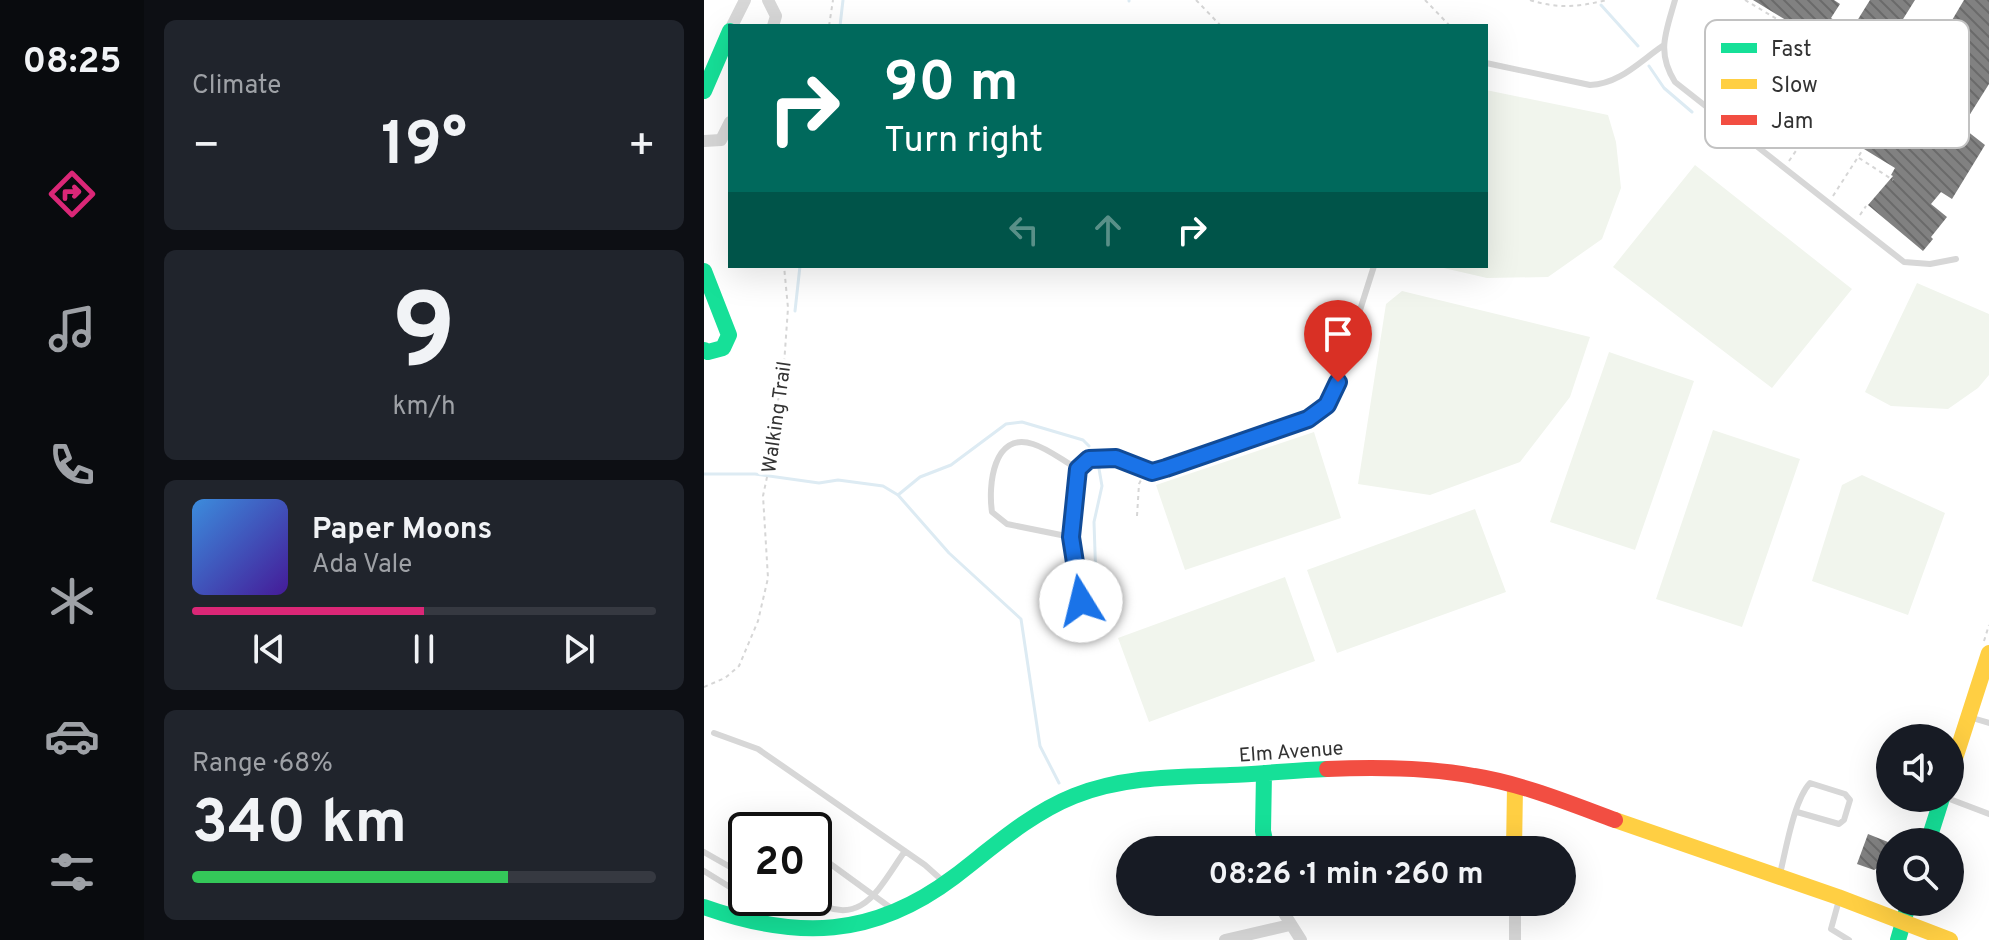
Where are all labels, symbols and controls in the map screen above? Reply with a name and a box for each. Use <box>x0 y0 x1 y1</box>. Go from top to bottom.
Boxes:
legend <box>1705 20 1969 148</box>
text: Fast <box>1771 37 1812 64</box>
text: 08:25 <box>22 40 122 86</box>
text: 90 m <box>884 50 1019 120</box>
icon: right <box>752 56 856 160</box>
text: Climate <box>192 70 281 103</box>
text: Slow <box>1771 73 1818 100</box>
text: Jam <box>1771 109 1814 136</box>
text: 19° <box>381 110 467 186</box>
text: Turn right <box>884 119 1043 165</box>
text: − <box>192 120 220 176</box>
text: + <box>628 120 656 176</box>
icon: directions <box>44 166 100 222</box>
icon: left <box>1002 208 1046 252</box>
icon: ahead <box>1086 208 1130 252</box>
icon: right <box>1170 208 1214 252</box>
text: 9 <box>392 273 456 405</box>
pin <box>1304 300 1372 382</box>
icon: music <box>44 301 100 357</box>
icon: arrive <box>1316 312 1360 356</box>
street label: Walking Trail <box>757 360 799 475</box>
text: km/h <box>392 391 456 424</box>
icon: phone <box>44 437 100 493</box>
text: Paper Moons <box>312 512 492 549</box>
text: Ada Vale <box>312 549 412 582</box>
position arrow <box>1039 559 1123 643</box>
icon: climate <box>44 573 100 629</box>
icon: previous <box>247 627 291 671</box>
icon: pause <box>402 627 446 671</box>
icon: next <box>557 627 601 671</box>
icon: car <box>44 708 100 764</box>
map controls <box>1876 724 1964 916</box>
button: sound <box>1876 724 1964 812</box>
street label: Elm Avenue <box>1238 736 1344 770</box>
text: Range · 68% <box>192 748 333 781</box>
text: 340 km <box>192 788 407 864</box>
speed limit sign: 20 <box>728 812 832 916</box>
button: search <box>1876 828 1964 916</box>
icon: filters <box>44 844 100 900</box>
text: 08:26 · 1 min · 260 m <box>1209 857 1483 894</box>

